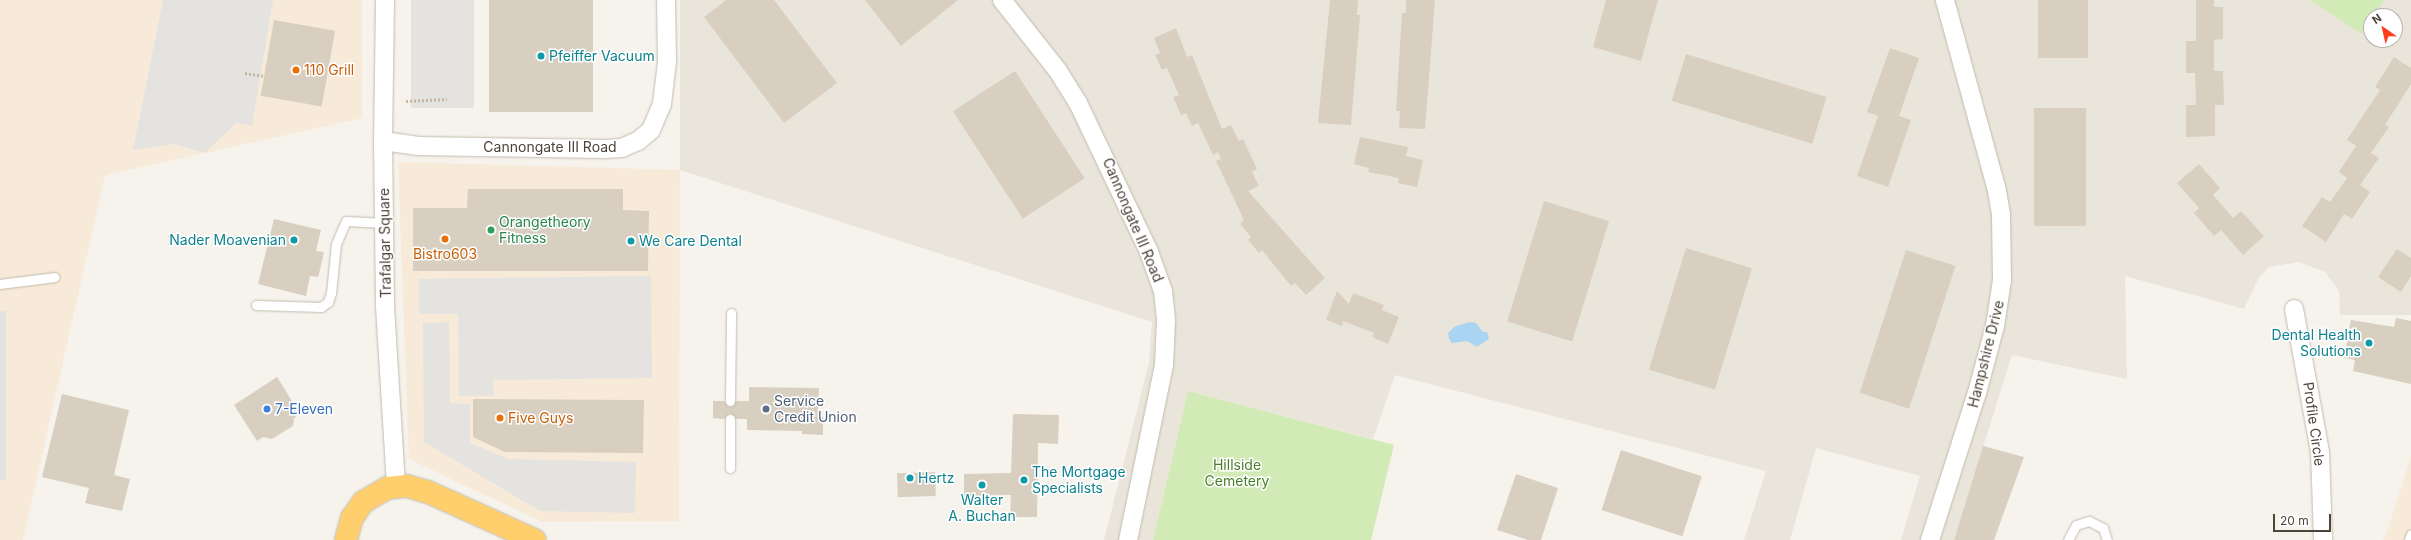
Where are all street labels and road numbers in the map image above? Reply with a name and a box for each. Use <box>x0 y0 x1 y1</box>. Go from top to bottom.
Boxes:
street label: Cannongate III Road <box>483 139 617 155</box>
street label: Cannongate III Road <box>1099 155 1167 285</box>
street label: Trafalgar Square <box>376 188 394 298</box>
street label: Hampshire Drive <box>1965 299 2007 409</box>
street label: Profile Circle <box>2300 381 2328 467</box>

